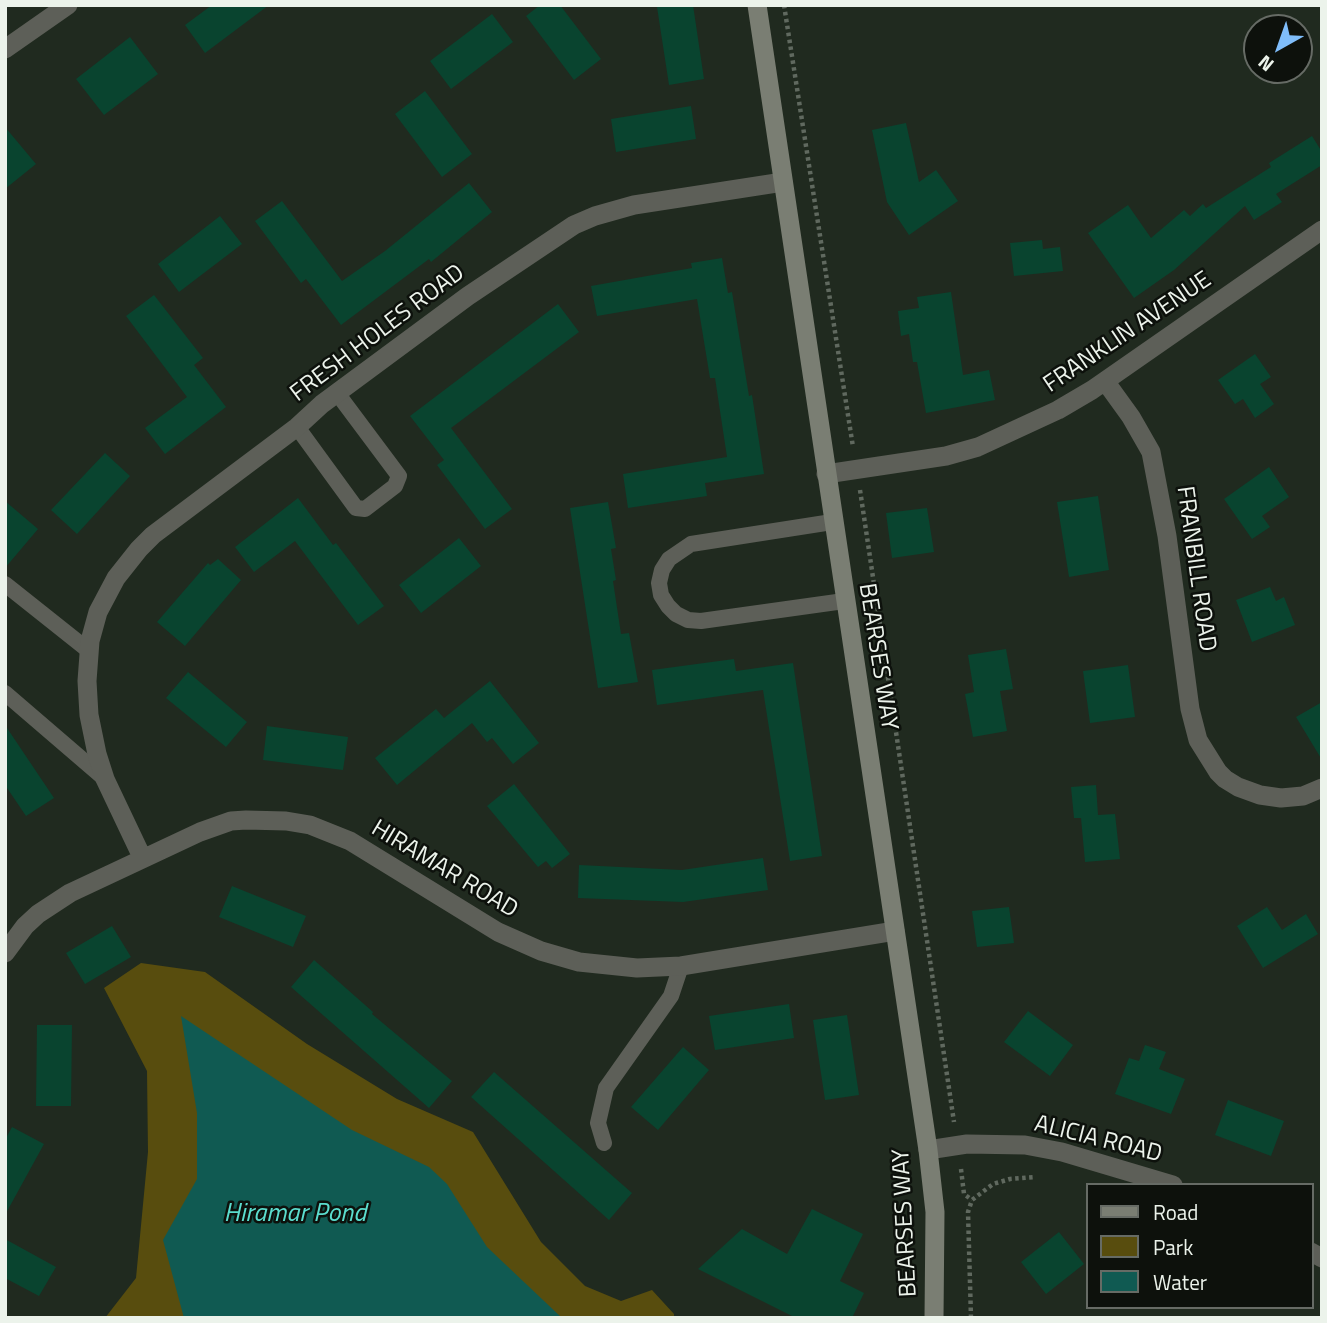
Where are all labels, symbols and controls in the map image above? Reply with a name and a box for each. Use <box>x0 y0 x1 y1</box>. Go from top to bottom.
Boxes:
north arrow <box>1243 14 1313 84</box>
text: N <box>1251 49 1280 79</box>
street label: FRESH HOLES ROAD <box>285 259 471 409</box>
street label: FRANKLIN AVENUE <box>1039 266 1217 400</box>
street label: FRANBILL ROAD <box>1169 484 1221 654</box>
street label: BEARSES WAY <box>851 581 903 733</box>
street label: HIRAMAR ROAD <box>366 815 522 925</box>
street label: ALICIA ROAD <box>1031 1110 1165 1170</box>
street label: BEARSES WAY <box>888 1148 924 1298</box>
legend <box>1086 1183 1313 1309</box>
text: Road <box>1153 1196 1198 1228</box>
water label: Hiramar Pond <box>224 1199 366 1231</box>
text: Park <box>1153 1231 1193 1263</box>
text: Water <box>1153 1266 1207 1298</box>

